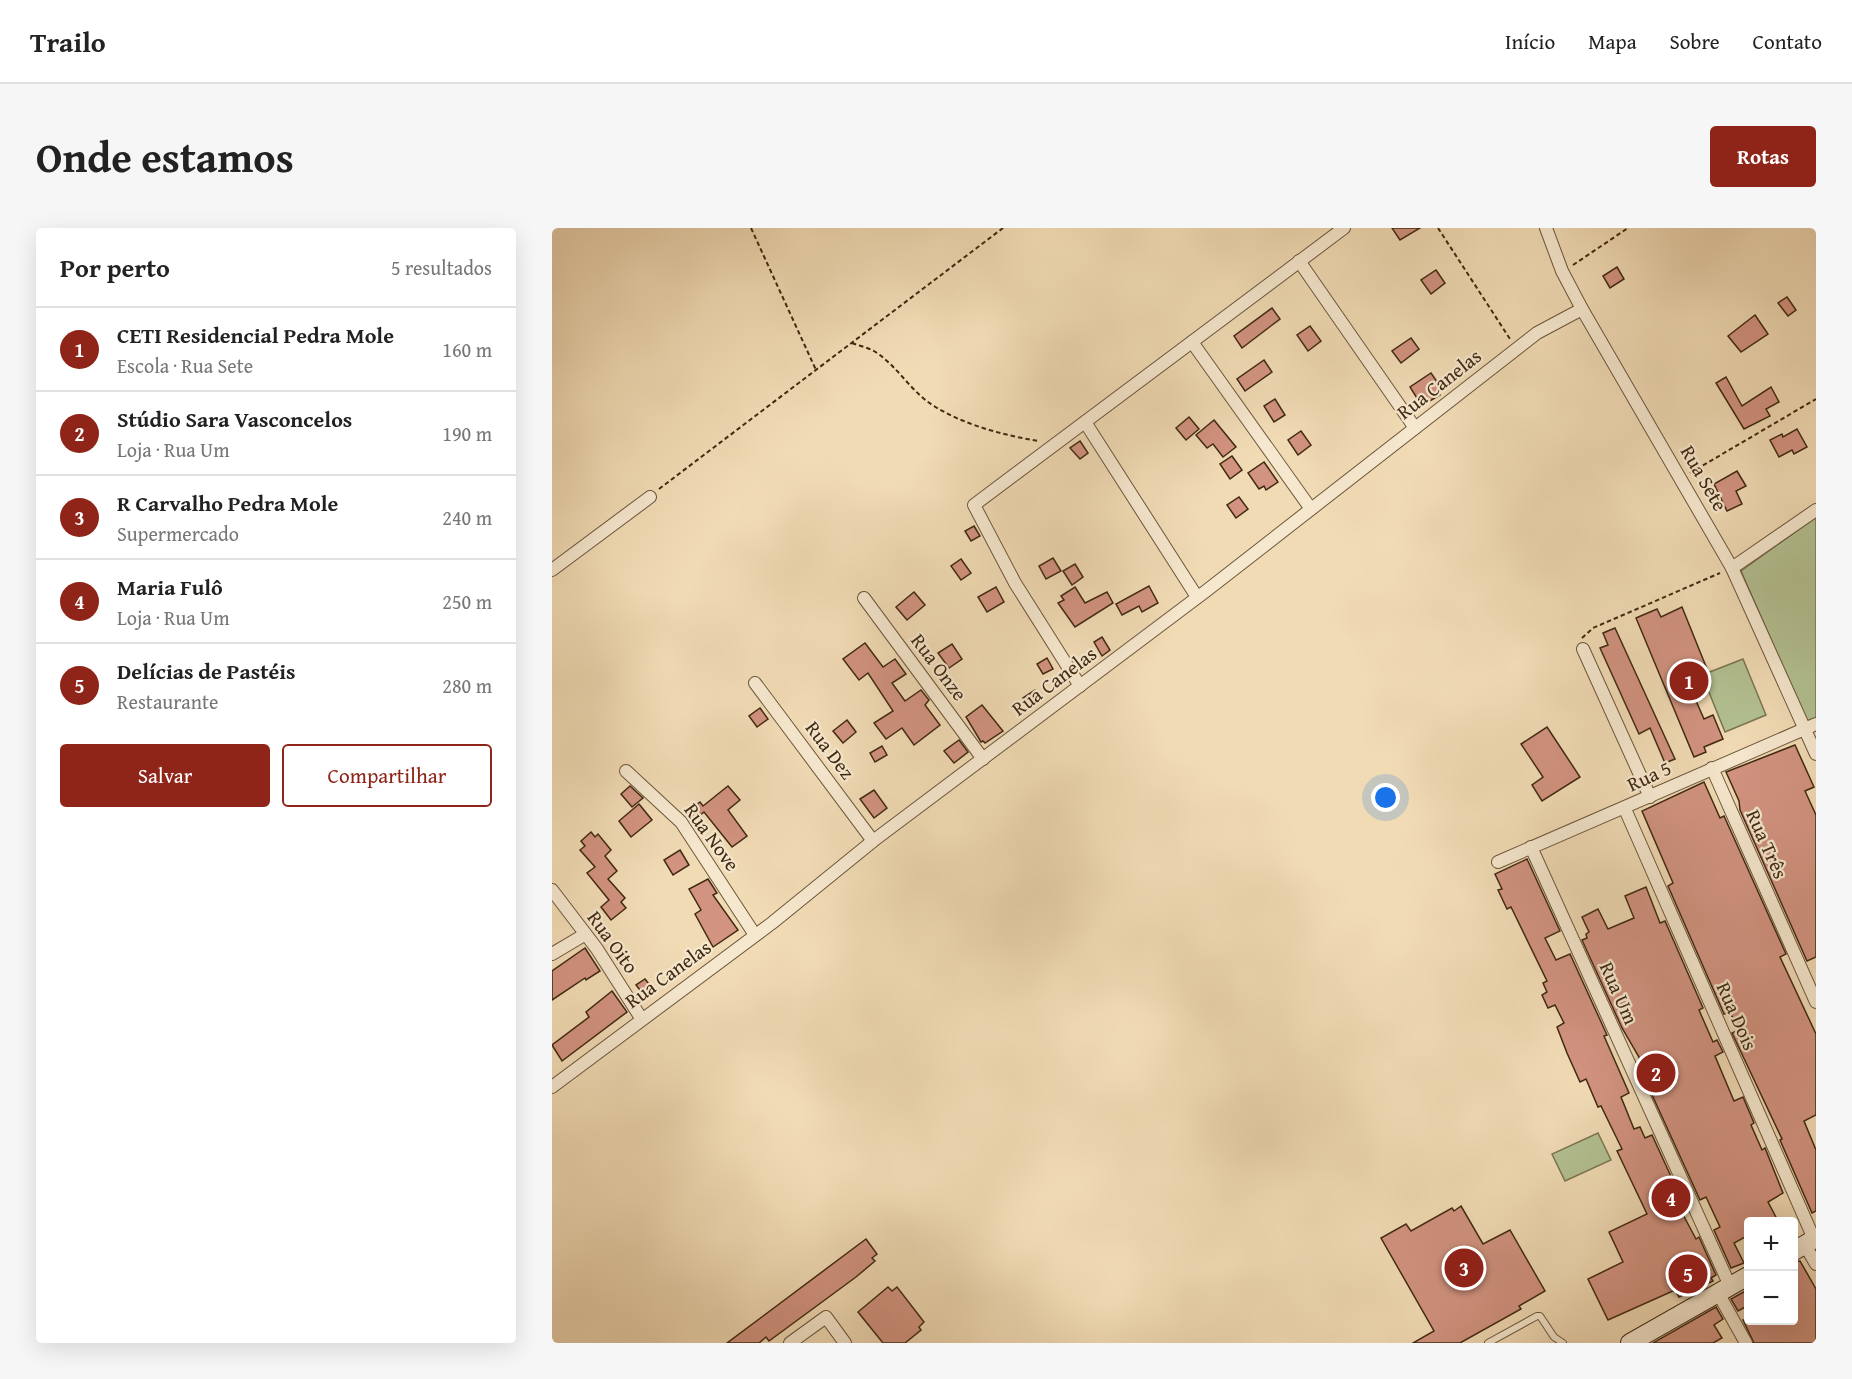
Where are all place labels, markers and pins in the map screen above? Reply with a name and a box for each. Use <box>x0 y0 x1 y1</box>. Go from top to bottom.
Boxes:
pin: 1 <box>1670 658 1708 704</box>
pin: 2 <box>1636 1050 1676 1096</box>
pin: 4 <box>1652 1176 1690 1220</box>
pin: 3 <box>1444 1246 1484 1290</box>
pin: 5 <box>1668 1252 1708 1296</box>

